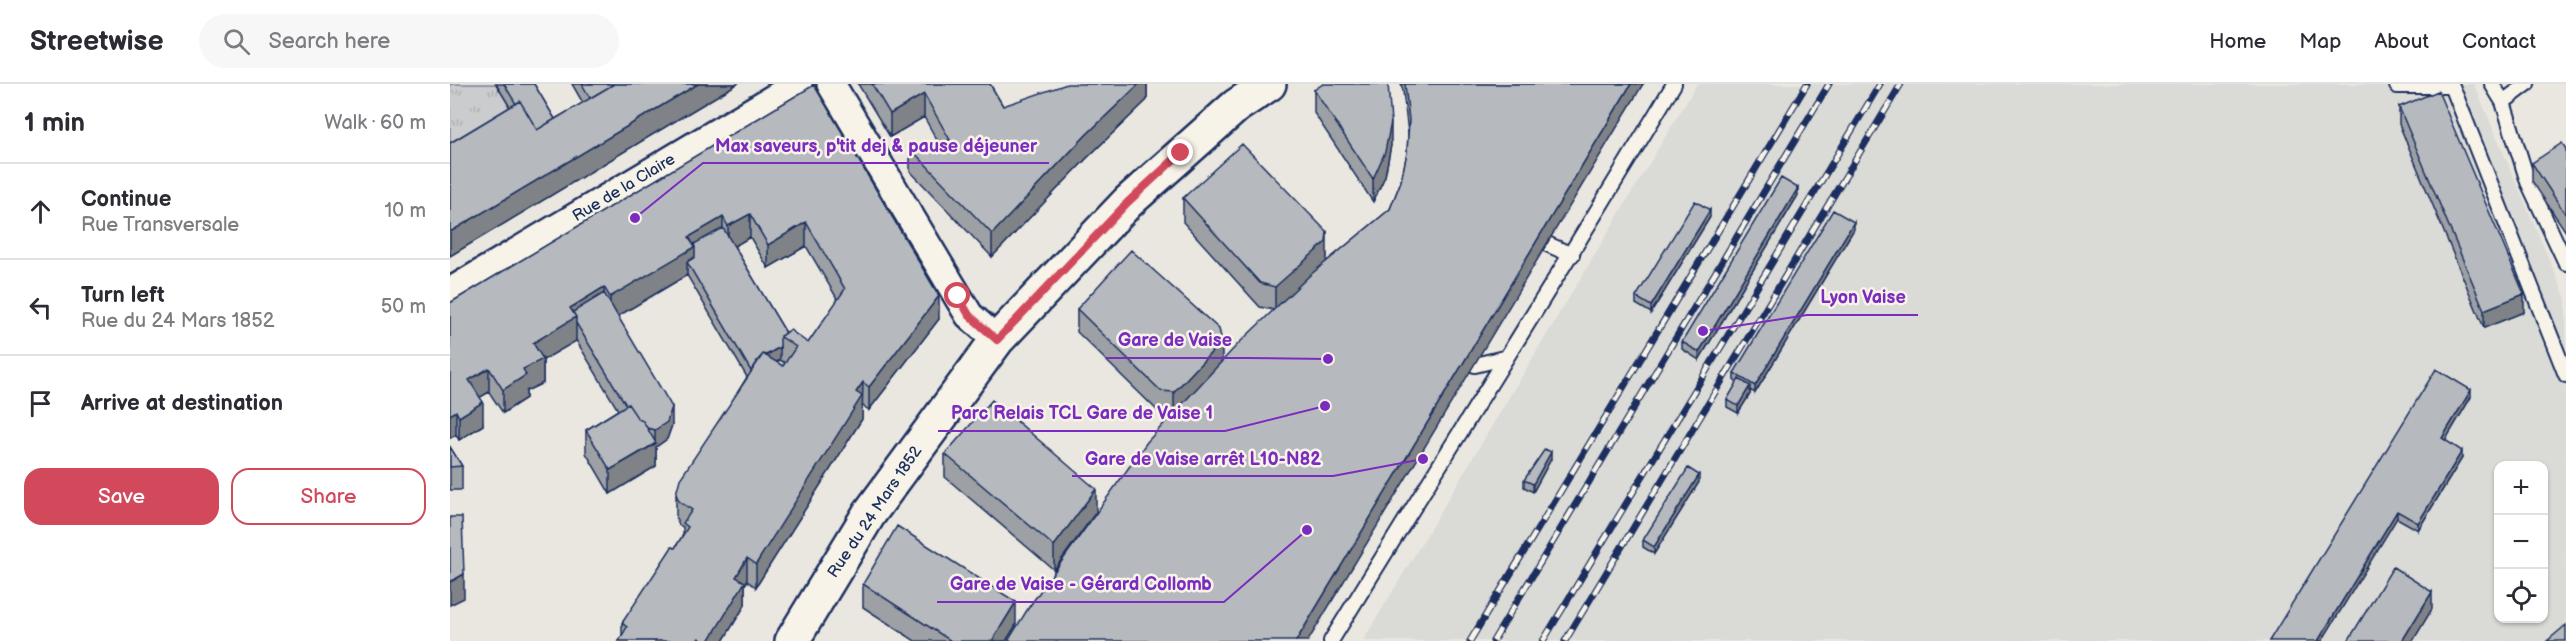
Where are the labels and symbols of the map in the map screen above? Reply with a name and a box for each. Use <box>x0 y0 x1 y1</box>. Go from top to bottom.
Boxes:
callout: Max saveurs, p'tit dej & pause déjeuner <box>703 127 1049 163</box>
text: Max saveurs, p'tit dej & pause déjeuner <box>715 136 1038 157</box>
route end <box>1167 139 1193 165</box>
street label: Rue de la Claire <box>569 150 679 226</box>
callout: Lyon Vaise <box>1807 279 1918 315</box>
route start <box>944 282 970 308</box>
text: Lyon Vaise <box>1820 287 1906 308</box>
callout: Gare de Vaise <box>1106 322 1245 358</box>
text: Gare de Vaise <box>1118 330 1232 351</box>
callout: Parc Relais TCL Gare de Vaise 1 <box>938 395 1225 431</box>
text: Parc Relais TCL Gare de Vaise 1 <box>951 403 1213 424</box>
callout: Gare de Vaise arrêt L10-N82 <box>1072 440 1333 476</box>
street label: Rue du 24 Mars 1852 <box>824 442 926 581</box>
text: Gare de Vaise arrêt L10-N82 <box>1085 449 1321 470</box>
callout: Gare de Vaise - Gérard Collomb <box>937 566 1224 602</box>
text: Gare de Vaise - Gérard Collomb <box>950 574 1212 595</box>

